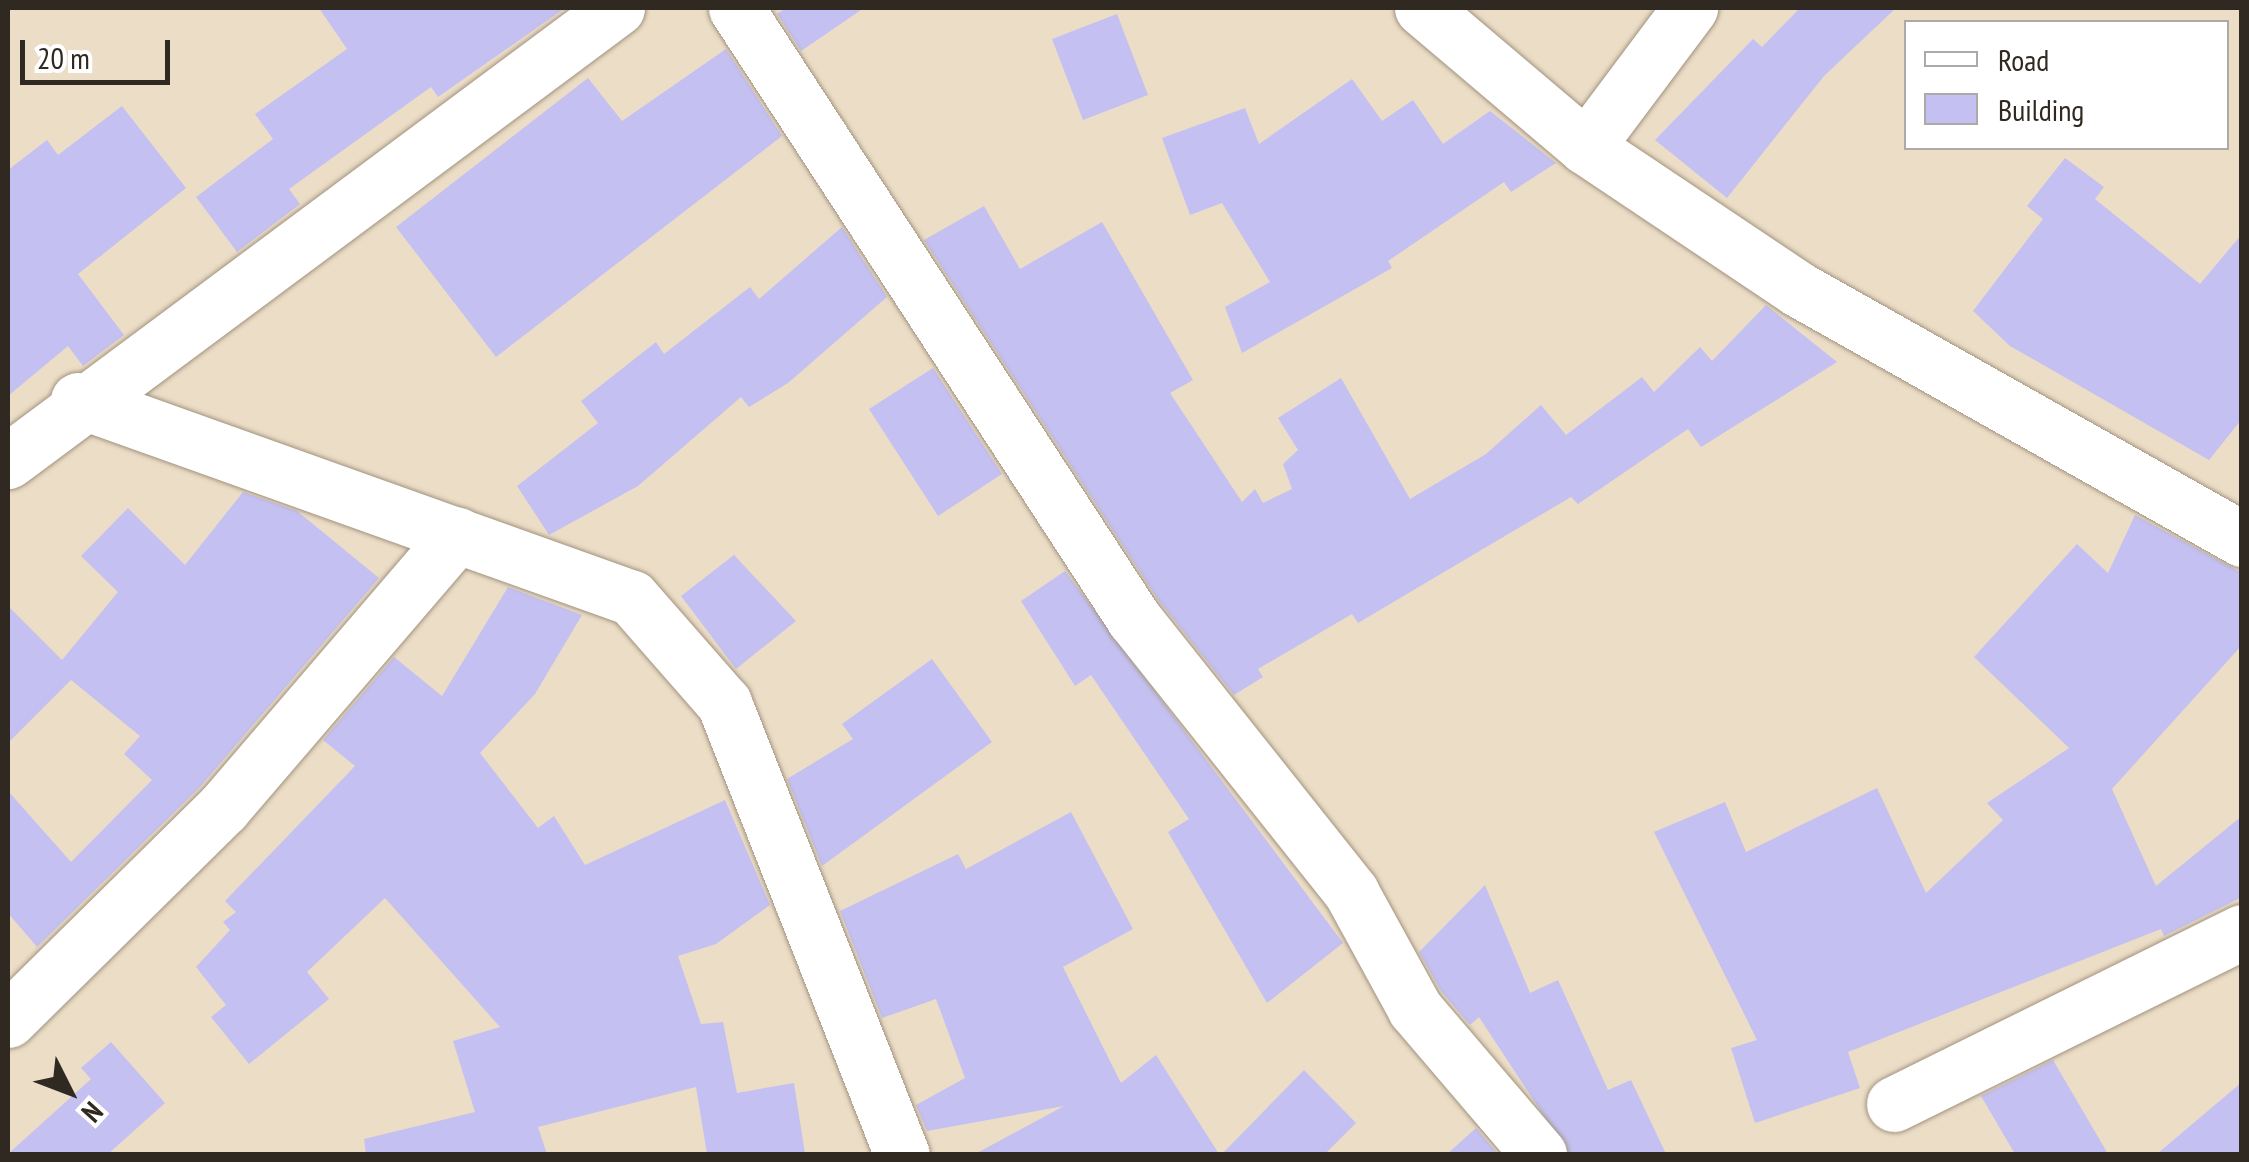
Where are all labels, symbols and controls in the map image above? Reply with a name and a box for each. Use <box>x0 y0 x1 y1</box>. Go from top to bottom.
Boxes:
scale bar <box>25 20 175 82</box>
legend <box>1904 20 2229 150</box>
text: 20 m <box>37 38 90 77</box>
text: Road <box>1998 40 2049 79</box>
text: Building <box>1998 90 2084 129</box>
north arrow <box>20 1042 120 1142</box>
text: N <box>74 1094 111 1130</box>

